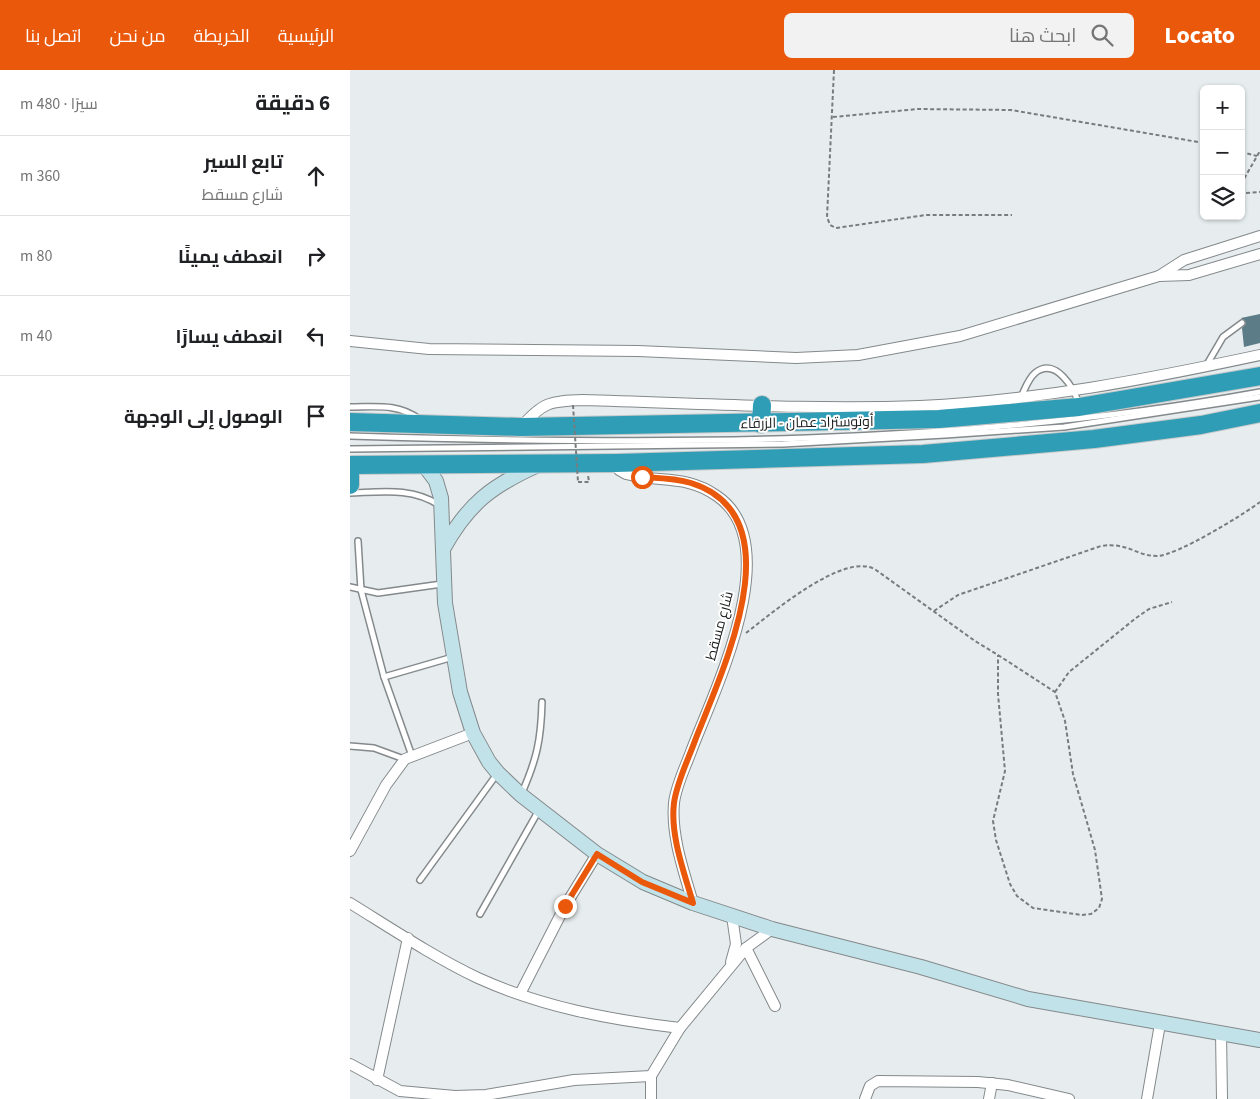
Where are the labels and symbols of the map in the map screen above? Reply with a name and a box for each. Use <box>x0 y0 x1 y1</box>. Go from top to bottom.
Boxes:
street label: أوتوستراد عمان - الزرقاء <box>740 412 874 434</box>
route start <box>631 466 654 489</box>
street label: شارع مسقط <box>701 589 739 663</box>
route end <box>554 895 577 918</box>

